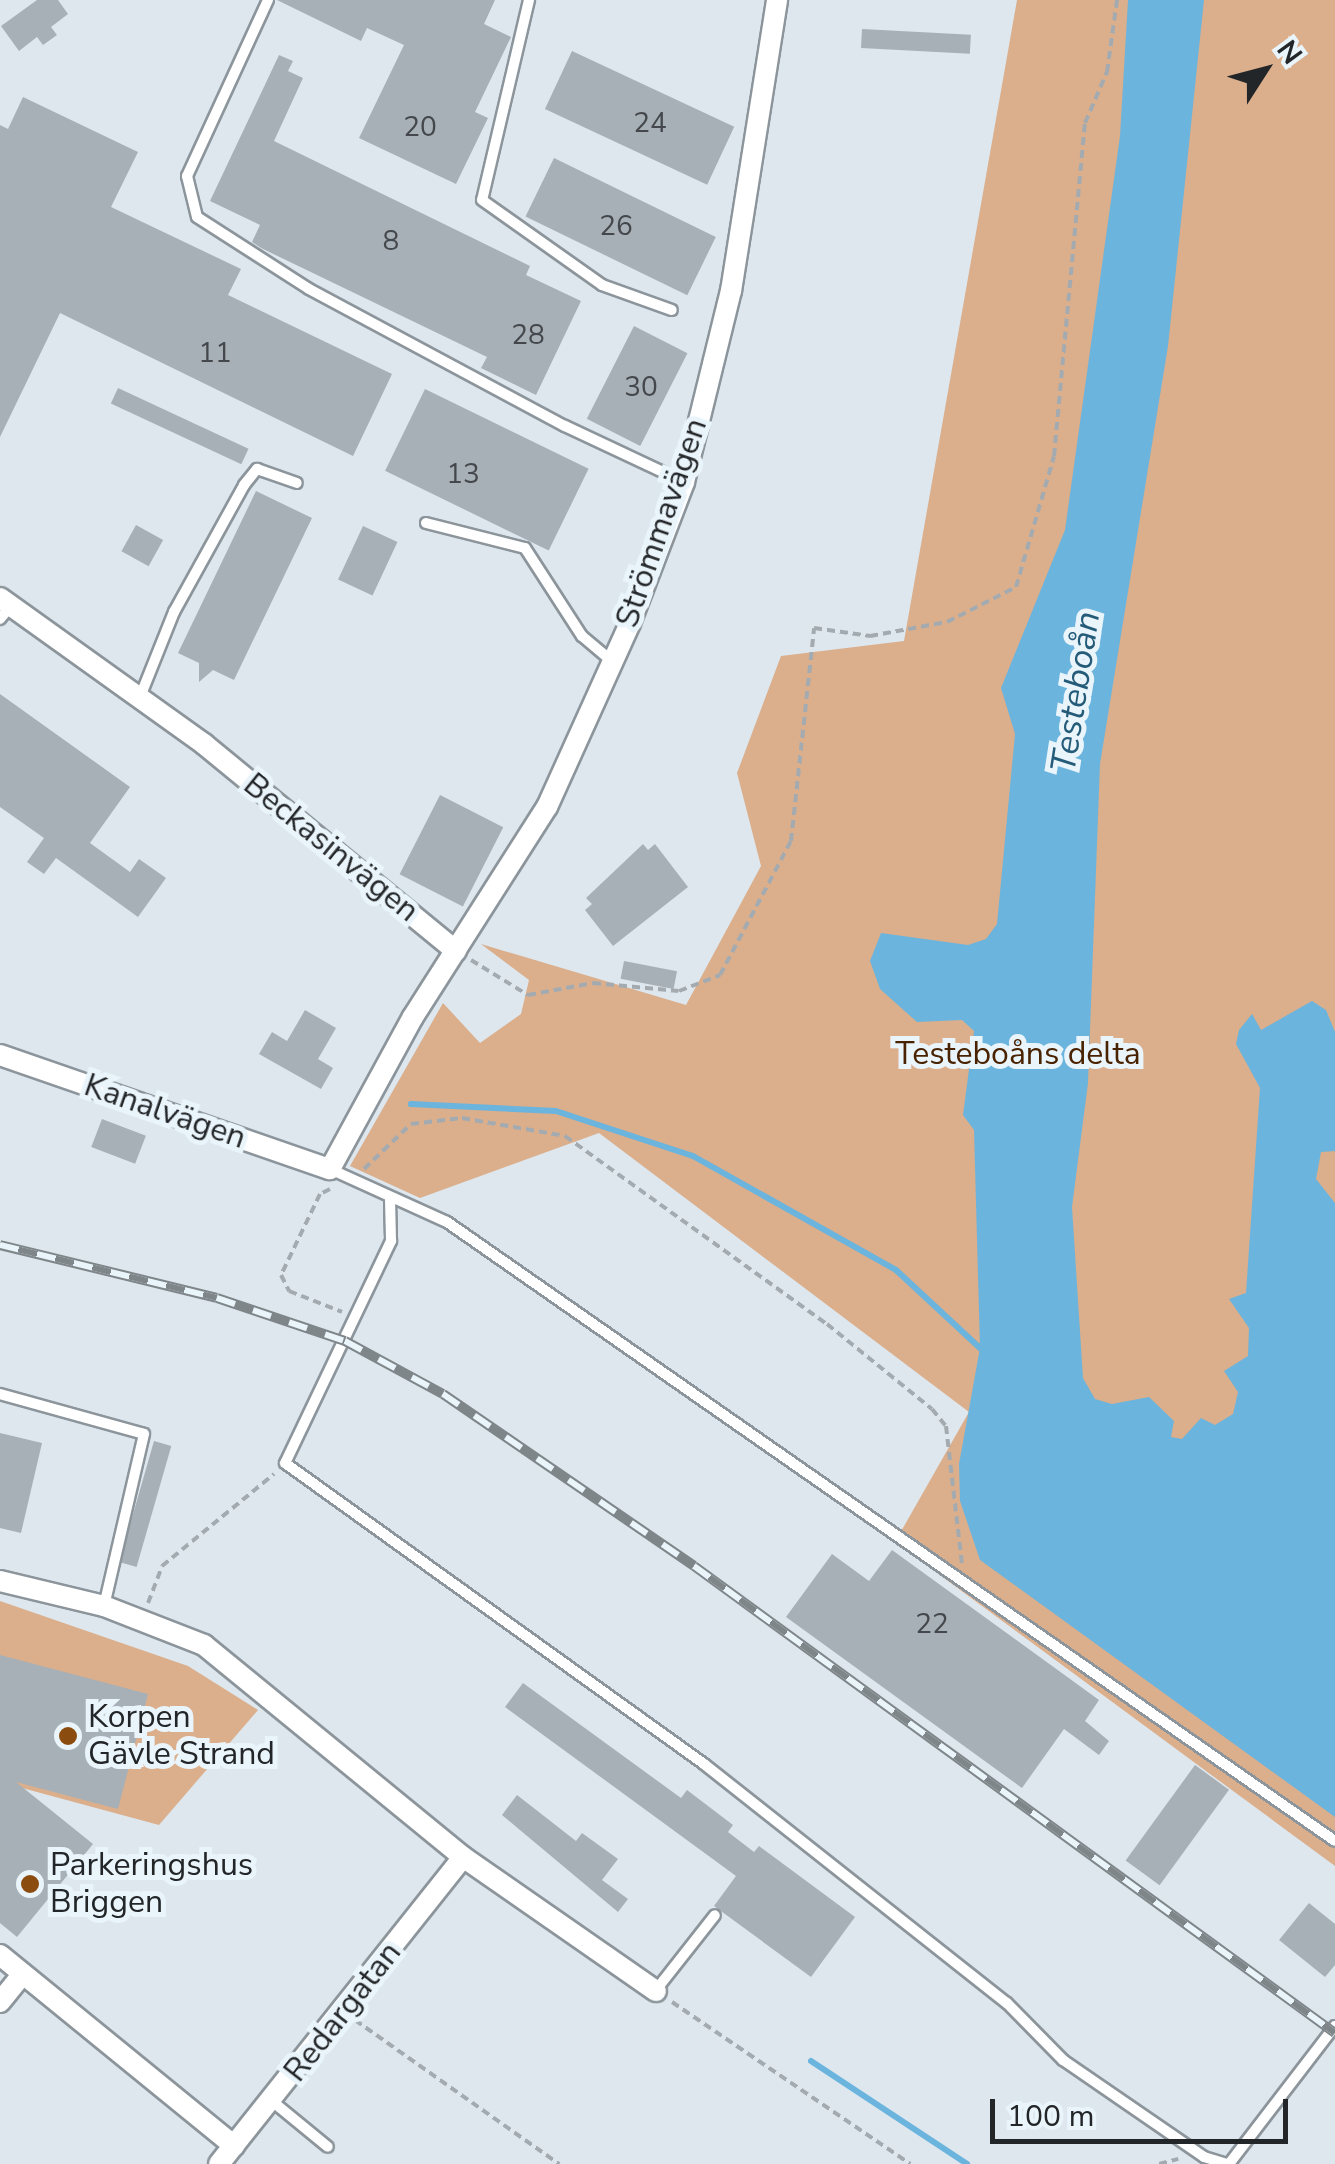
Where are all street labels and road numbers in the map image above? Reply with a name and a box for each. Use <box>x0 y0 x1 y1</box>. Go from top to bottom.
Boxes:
street label: Strömmavägen <box>608 413 716 633</box>
street label: Beckasinvägen <box>236 766 426 930</box>
street label: Kanalvägen <box>79 1066 251 1158</box>
street label: Redargatan <box>276 1934 410 2090</box>

